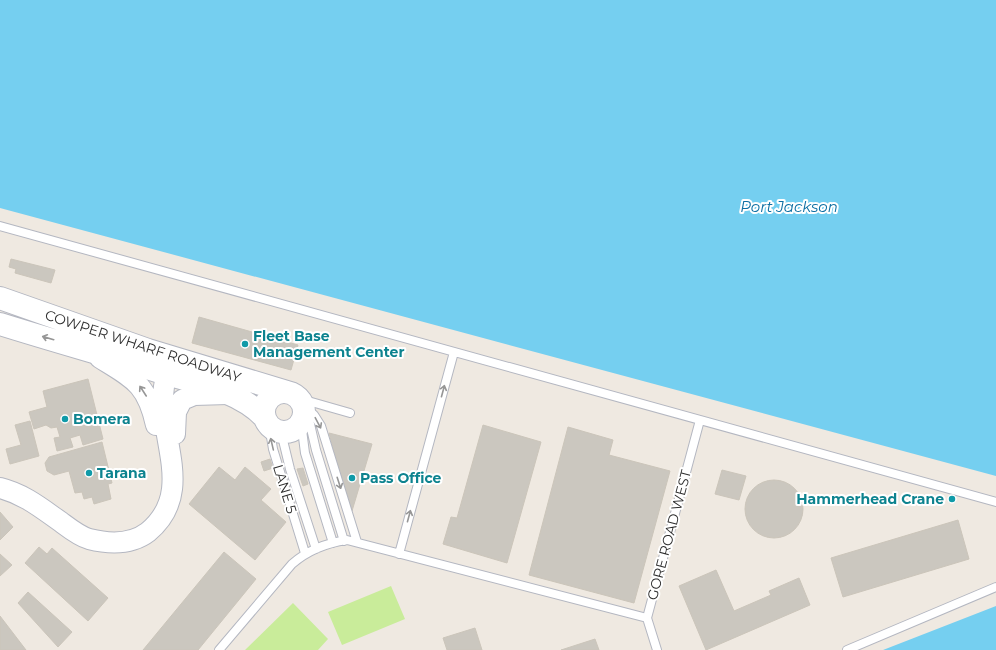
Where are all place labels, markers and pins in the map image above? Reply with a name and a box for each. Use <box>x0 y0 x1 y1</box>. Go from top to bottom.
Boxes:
place label: Fleet Base Management Center <box>253 327 404 361</box>
marker: Fleet Base Management Center <box>240 339 250 349</box>
place label: Bomera <box>73 410 131 428</box>
marker: Bomera <box>60 414 70 424</box>
place label: Tarana <box>97 464 146 482</box>
marker: Tarana <box>84 468 94 478</box>
place label: Pass Office <box>360 469 442 487</box>
marker: Pass Office <box>347 473 357 483</box>
place label: Hammerhead Crane <box>796 490 944 508</box>
marker: Hammerhead Crane <box>947 494 957 504</box>

